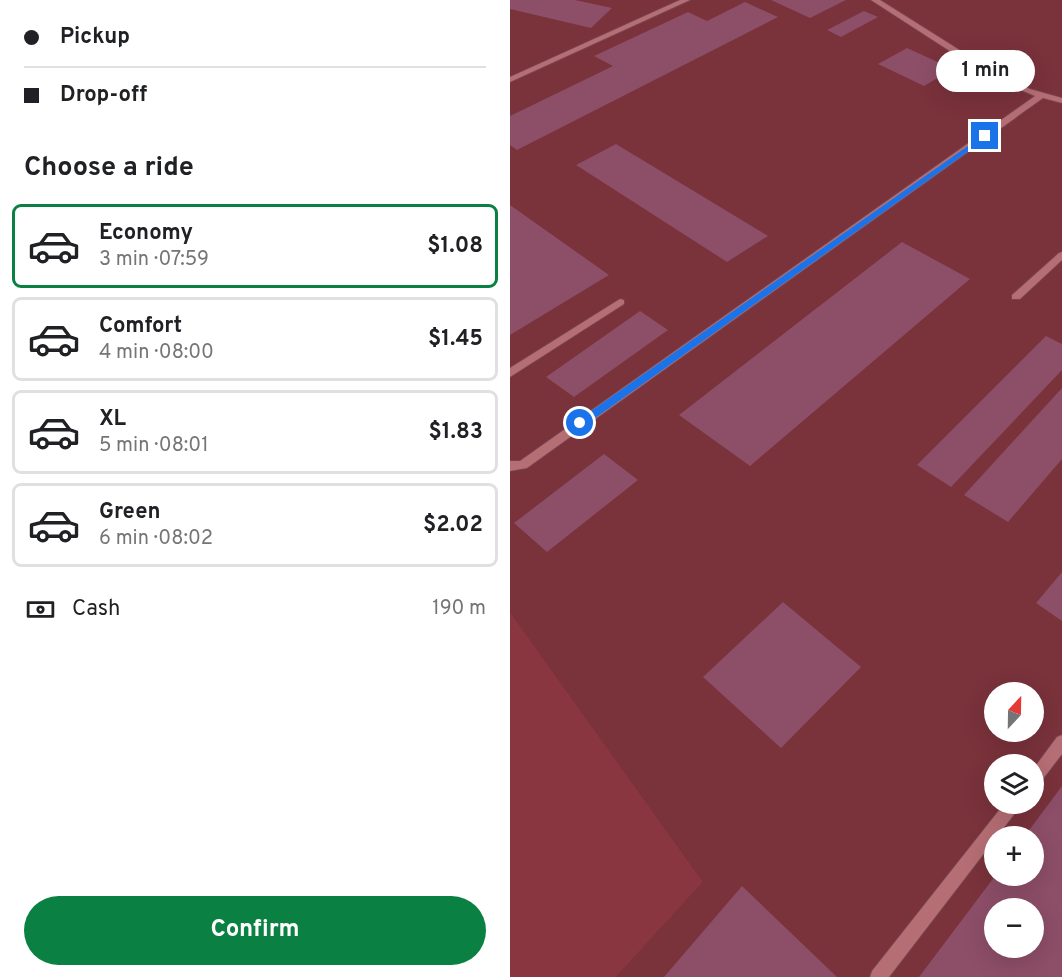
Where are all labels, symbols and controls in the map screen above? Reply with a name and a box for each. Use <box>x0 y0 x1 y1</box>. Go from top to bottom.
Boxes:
text: Pickup <box>60 24 130 51</box>
callout: 1 min <box>936 49 1034 91</box>
text: 1 min <box>961 58 1010 84</box>
text: Drop-off <box>60 82 147 109</box>
route end <box>971 122 998 149</box>
text: Choose a ride <box>24 151 194 185</box>
icon: car <box>27 219 81 273</box>
text: Economy <box>99 220 193 247</box>
text: $1.08 <box>427 233 483 260</box>
text: 3 min · 07:59 <box>99 247 209 273</box>
icon: car <box>27 312 81 366</box>
text: Comfort <box>99 313 182 340</box>
text: $1.45 <box>428 326 483 353</box>
text: 4 min · 08:00 <box>99 340 214 366</box>
icon: car <box>27 405 81 459</box>
text: XL <box>99 406 126 433</box>
route start <box>566 409 593 436</box>
text: $1.83 <box>428 419 483 446</box>
text: 5 min · 08:01 <box>99 433 209 459</box>
icon: car <box>27 498 81 552</box>
text: Green <box>99 499 161 526</box>
text: $2.02 <box>423 512 483 539</box>
text: 6 min · 08:02 <box>99 526 213 552</box>
icon: cash <box>24 593 57 626</box>
text: Cash <box>72 596 121 623</box>
text: 190 m <box>432 596 486 622</box>
north arrow <box>984 682 1044 742</box>
map controls <box>984 682 1044 958</box>
button: layers <box>984 754 1044 814</box>
button: + <box>984 826 1044 886</box>
button: Confirm <box>24 896 486 965</box>
button: − <box>984 898 1044 958</box>

